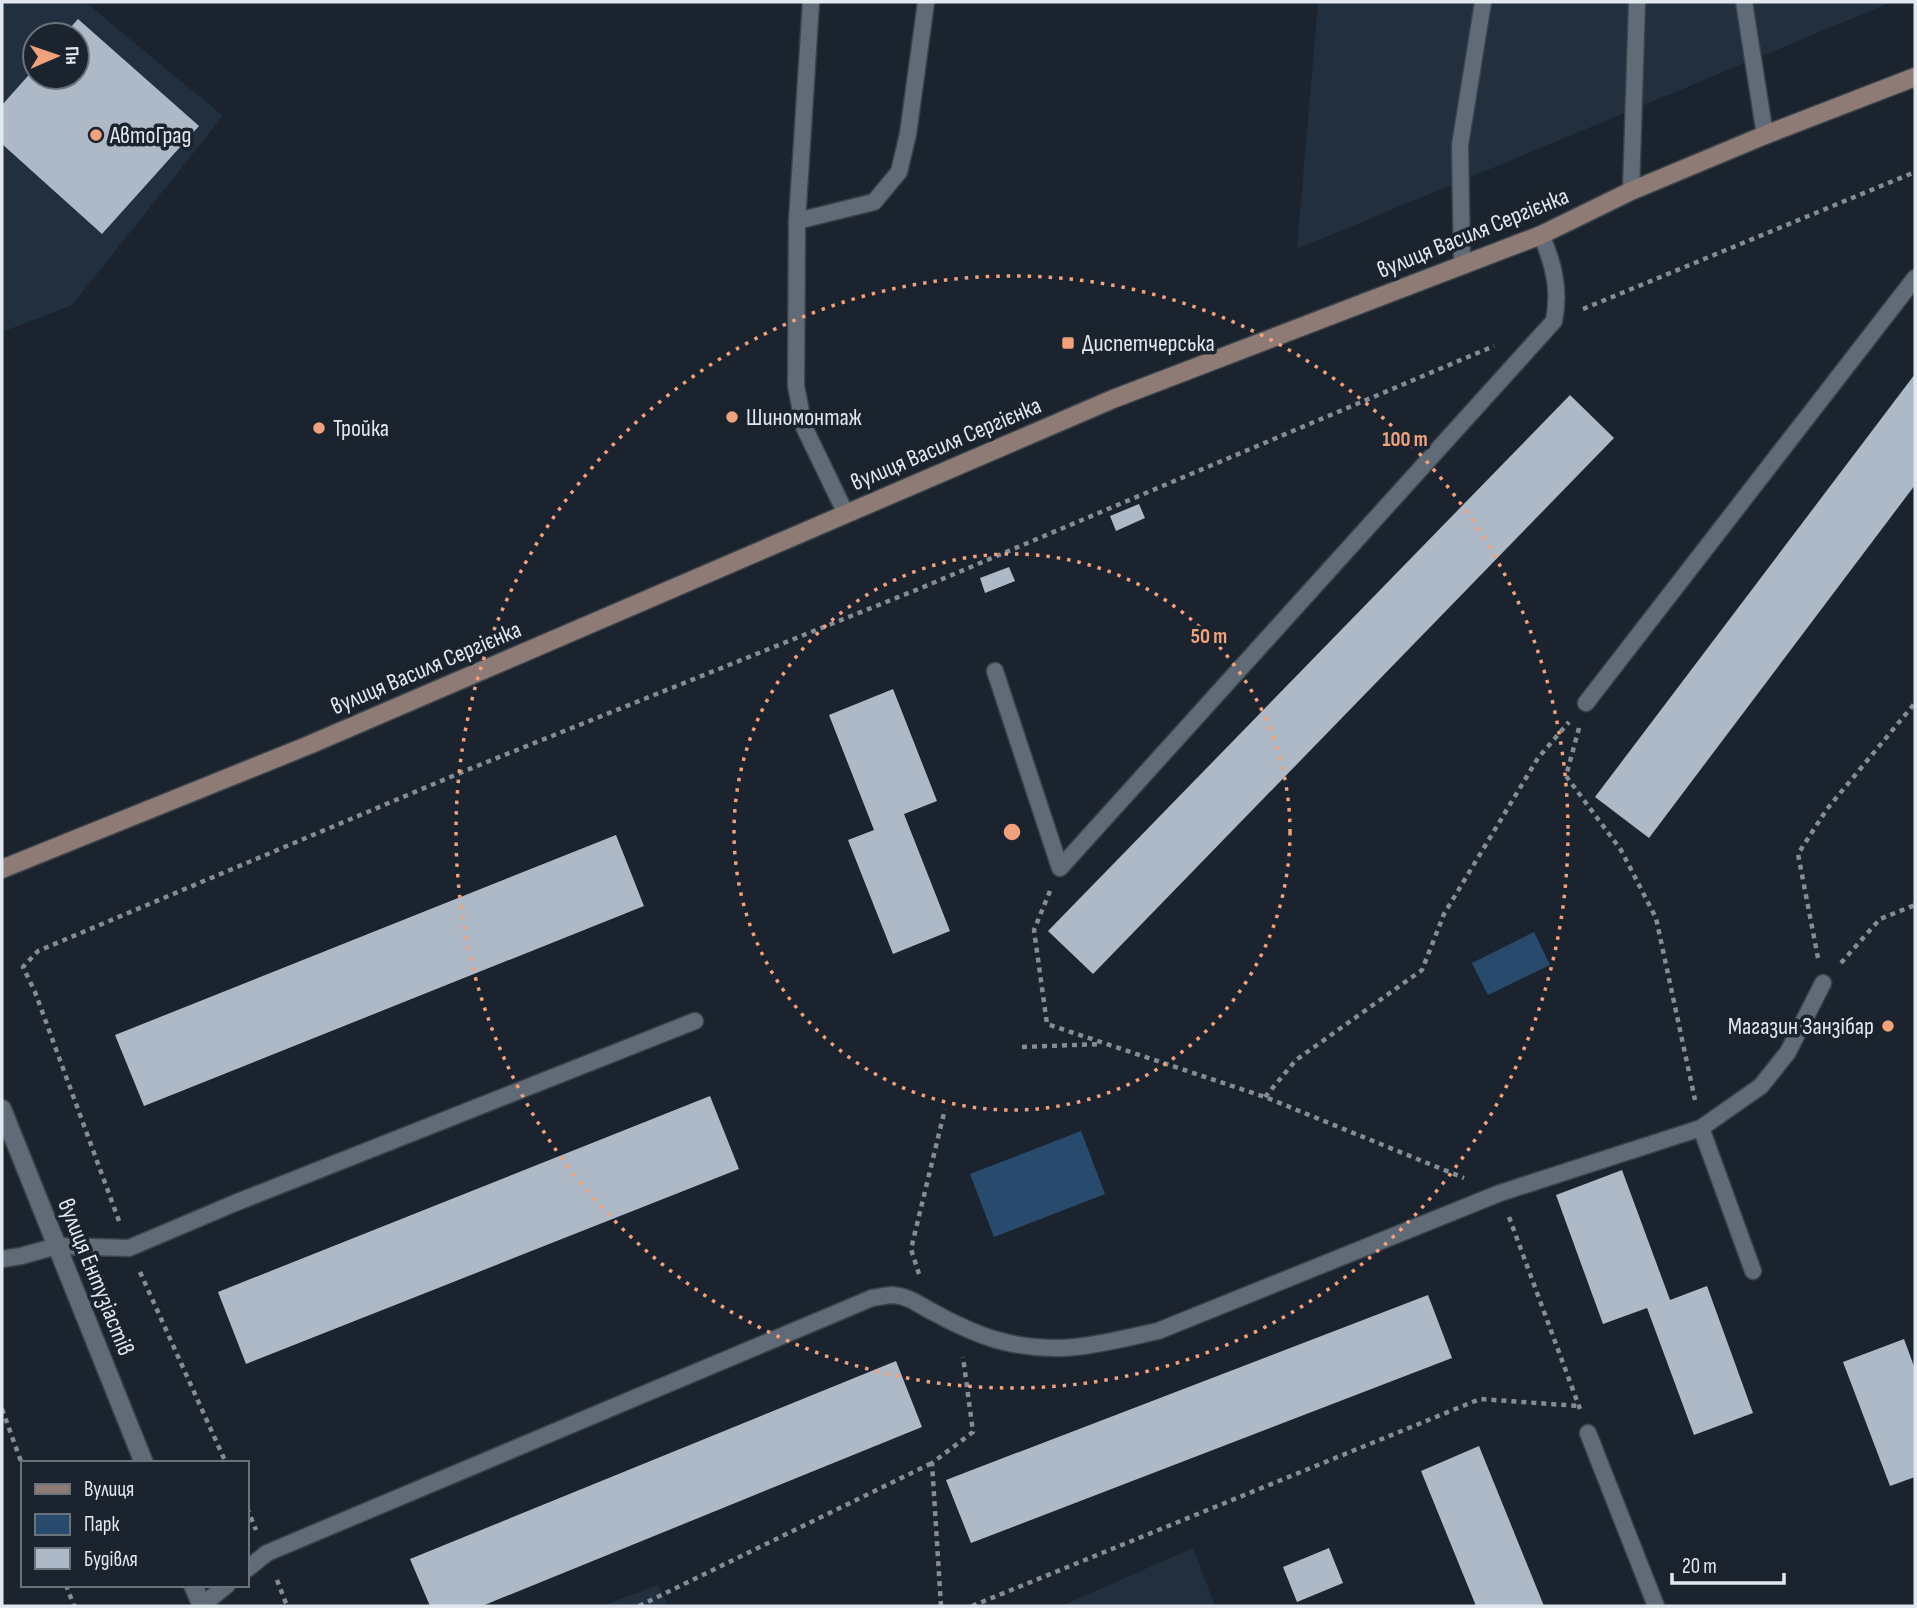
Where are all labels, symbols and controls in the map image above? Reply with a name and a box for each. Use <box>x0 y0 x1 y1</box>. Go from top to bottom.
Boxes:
north arrow <box>21 21 91 91</box>
text: Пн <box>60 46 83 65</box>
place label: АвтоГрад <box>109 121 191 150</box>
marker: АвтоГрад <box>88 127 104 143</box>
street label: вулиця Василя Сергієнка <box>1373 181 1573 285</box>
place label: Диспетчерська <box>1082 329 1215 358</box>
marker: Диспетчерська <box>1060 335 1076 351</box>
street label: вулиця Василя Сергієнка <box>846 391 1046 497</box>
place label: Шиномонтаж <box>746 403 862 432</box>
marker: Шиномонтаж <box>724 409 740 425</box>
place label: Тройка <box>333 414 389 443</box>
marker: Тройка <box>311 420 327 436</box>
text: 100 m <box>1382 427 1428 452</box>
street label: вулиця Василя Сергієнка <box>326 615 526 721</box>
text: 50 m <box>1191 624 1227 649</box>
centre of rings <box>1000 820 1024 844</box>
place label: Магазин Занзібар <box>1728 1012 1874 1041</box>
marker: Магазин Занзібар <box>1880 1018 1896 1034</box>
street label: вулиця Ентузіастів <box>51 1194 141 1360</box>
legend <box>21 1461 248 1587</box>
text: Вулиця <box>84 1477 134 1502</box>
text: Парк <box>84 1512 119 1537</box>
scale bar <box>1672 1542 1784 1586</box>
text: Будівля <box>84 1547 138 1572</box>
text: 20 m <box>1682 1554 1717 1579</box>

